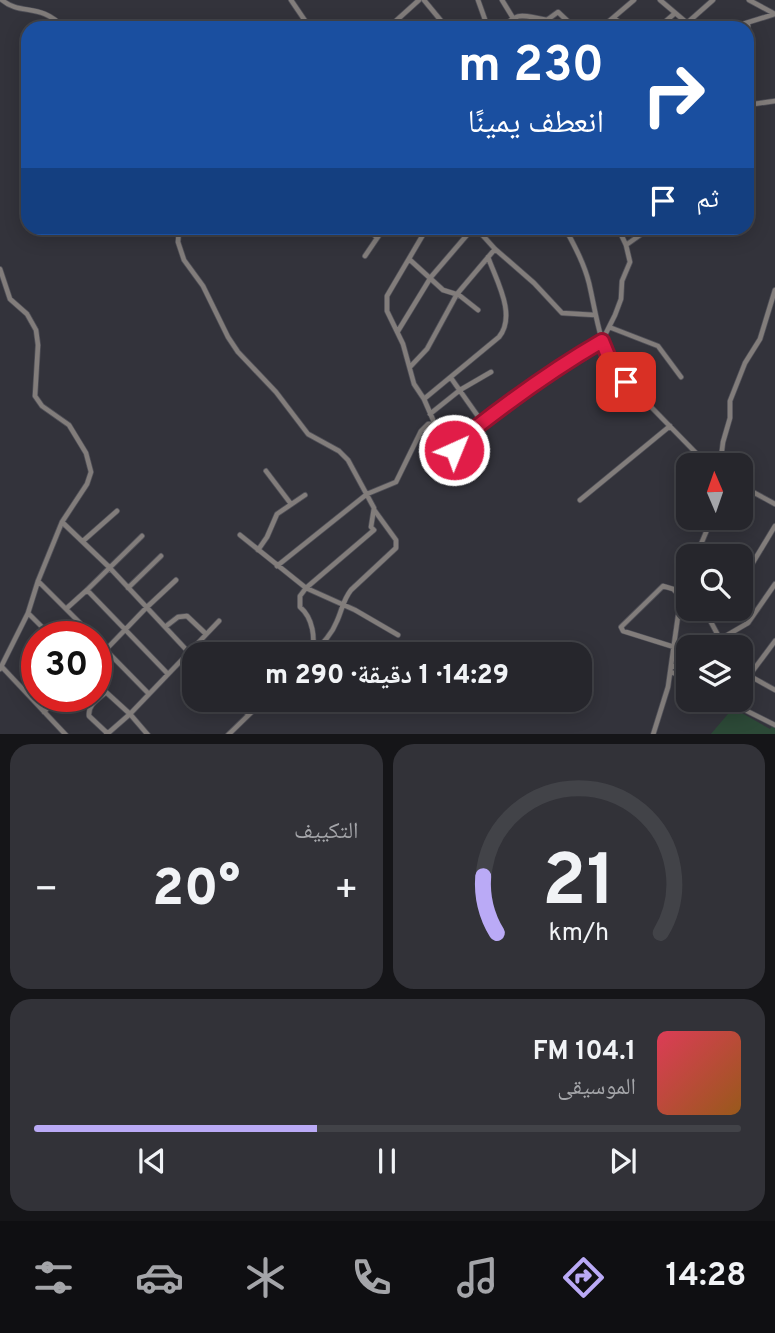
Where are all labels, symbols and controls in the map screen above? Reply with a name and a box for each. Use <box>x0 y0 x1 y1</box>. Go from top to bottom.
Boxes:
text: 230 m <box>458 37 604 99</box>
icon: right <box>628 49 719 140</box>
text: انعطف يمينًا <box>467 104 604 144</box>
icon: arrive <box>644 182 682 220</box>
text: ثم <box>696 184 719 217</box>
pin <box>596 352 656 412</box>
icon: arrive <box>607 363 645 401</box>
position arrow <box>417 413 491 487</box>
north arrow <box>676 453 752 530</box>
map controls <box>676 453 753 712</box>
button: search <box>676 544 753 621</box>
speed limit sign: 30 <box>21 621 112 712</box>
button: layers <box>676 635 753 712</box>
text: 14:29 · 1 دقيقة · 290 m <box>265 660 509 693</box>
text: التكييف <box>294 818 359 847</box>
text: 21 <box>542 839 616 931</box>
text: 20° <box>152 858 240 924</box>
text: − <box>34 867 59 916</box>
text: + <box>334 867 358 916</box>
text: km/h <box>548 917 609 949</box>
text: 104.1 FM <box>533 1036 636 1069</box>
text: الموسيقى <box>557 1074 636 1103</box>
icon: previous <box>133 1142 171 1180</box>
icon: pause <box>368 1142 406 1180</box>
icon: next <box>604 1142 642 1180</box>
icon: filters <box>29 1253 78 1302</box>
icon: car <box>135 1253 184 1302</box>
icon: climate <box>241 1253 290 1302</box>
icon: phone <box>347 1253 396 1302</box>
icon: music <box>453 1253 502 1302</box>
icon: directions <box>559 1253 608 1302</box>
text: 14:28 <box>666 1257 746 1297</box>

